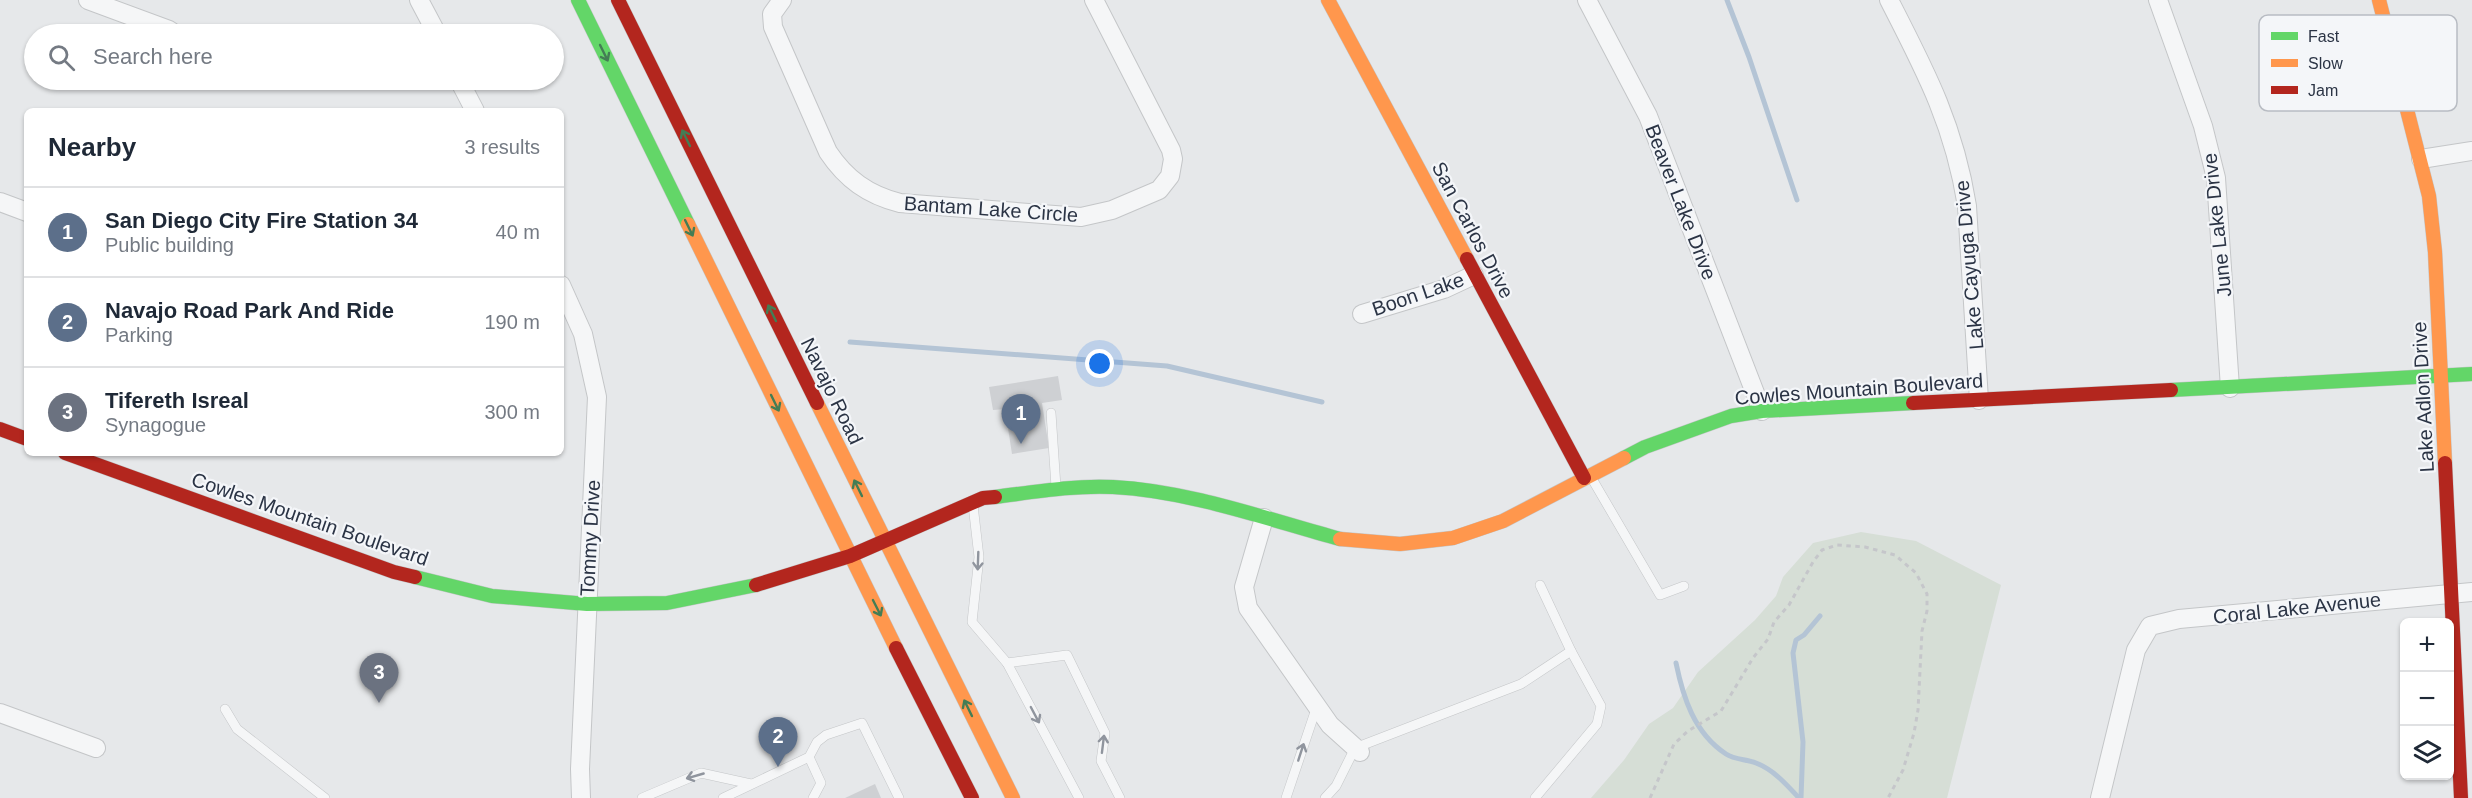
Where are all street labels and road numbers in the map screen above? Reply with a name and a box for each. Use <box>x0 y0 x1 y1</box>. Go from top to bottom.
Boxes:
street label: Beaver Lake Drive <box>1641 121 1721 283</box>
street label: June Lake Drive <box>2199 152 2235 298</box>
street label: San Carlos Drive <box>1428 158 1518 302</box>
street label: Lake Cayuga Drive <box>1951 179 1987 351</box>
street label: Bantam Lake Circle <box>903 192 1079 226</box>
street label: Boon Lake <box>1369 268 1467 320</box>
street label: Lake Adlon Drive <box>2408 321 2438 473</box>
street label: Navajo Road <box>797 334 867 448</box>
street label: Cowles Mountain Boulevard <box>1734 369 1984 409</box>
street label: Cowles Mountain Boulevard <box>189 468 431 570</box>
street label: Tommy Drive <box>576 479 604 597</box>
street label: Coral Lake Avenue <box>2212 588 2382 628</box>

